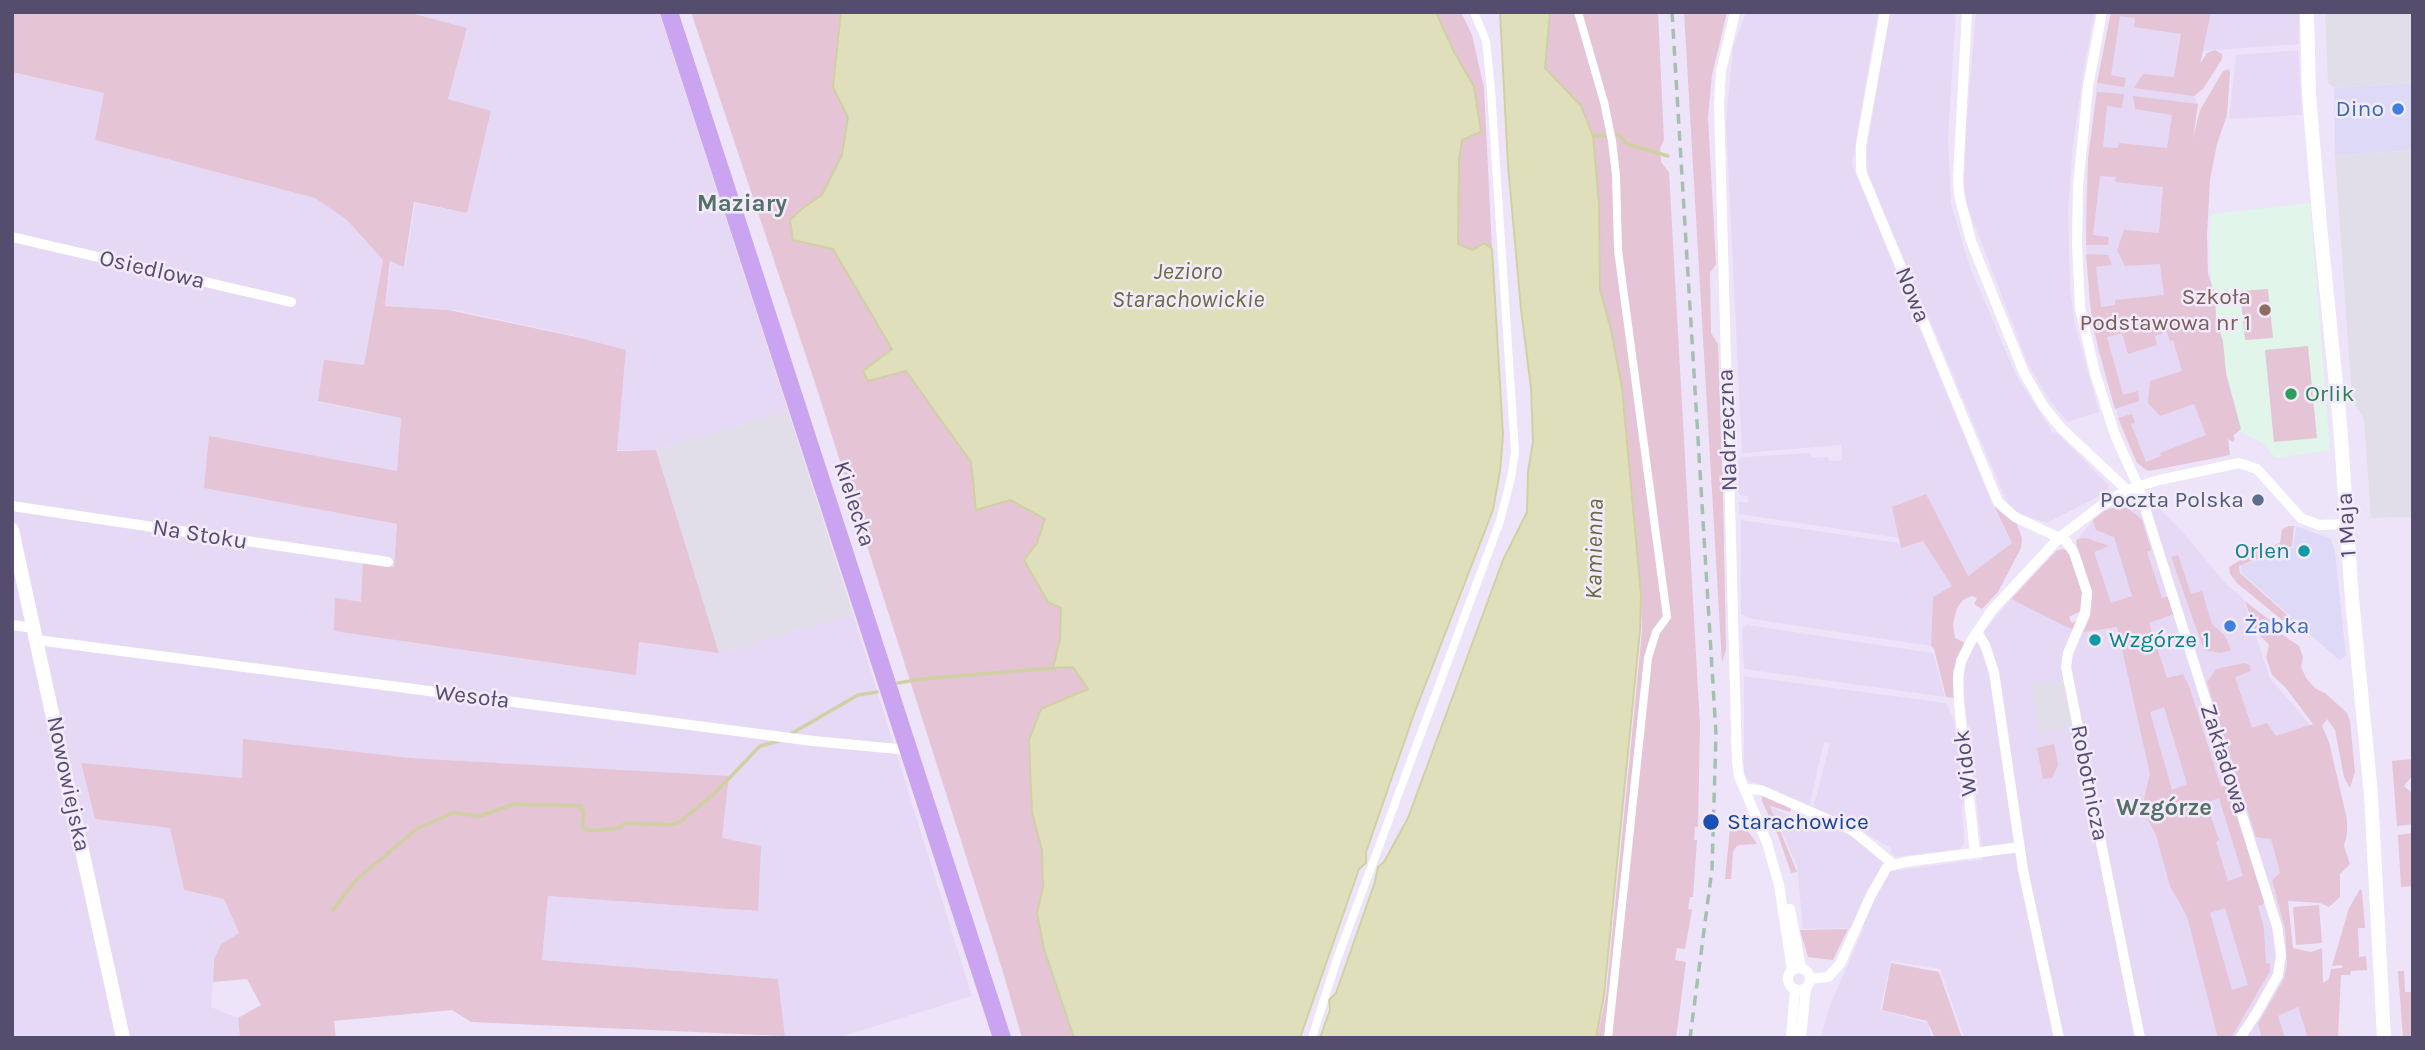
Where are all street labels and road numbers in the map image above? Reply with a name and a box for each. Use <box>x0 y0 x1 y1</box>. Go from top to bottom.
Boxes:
street label: Osiedlowa <box>96 244 208 296</box>
street label: Nowa <box>1888 263 1936 327</box>
street label: Nadrzeczna <box>1712 368 1744 492</box>
street label: Kielecka <box>827 458 881 550</box>
street label: 1 Maja <box>2331 492 2363 558</box>
street label: Na Stoku <box>150 514 250 556</box>
street label: Wesoła <box>433 679 511 715</box>
street label: Zakładowa <box>2193 701 2255 817</box>
street label: Nowowiejska <box>40 714 96 854</box>
street label: Robotnicza <box>2064 723 2114 843</box>
street label: Widok <box>1948 728 1984 798</box>

